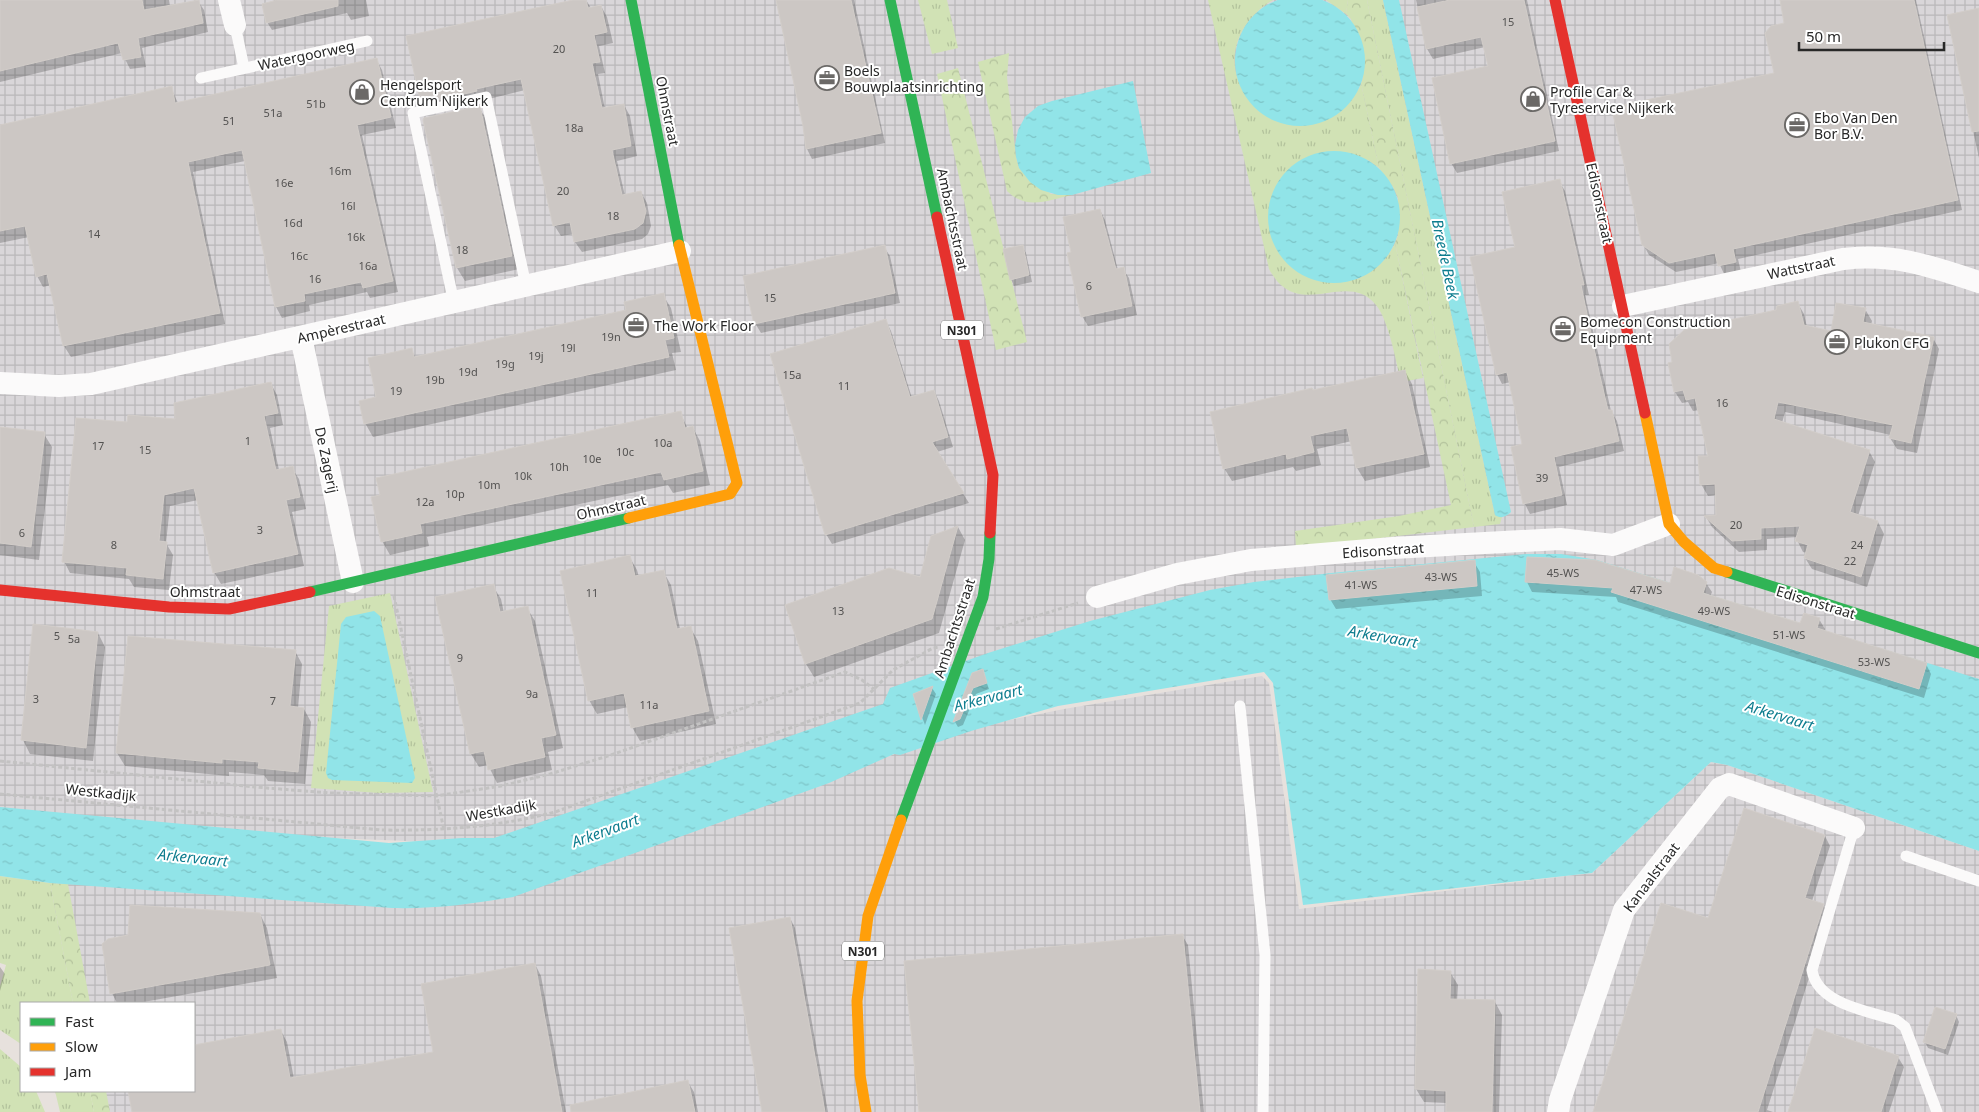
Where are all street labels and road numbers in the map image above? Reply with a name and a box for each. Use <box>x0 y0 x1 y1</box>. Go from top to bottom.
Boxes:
street label: Watergoorweg <box>256 36 356 74</box>
street label: Ohmstraat <box>652 74 684 148</box>
street label: Edisonstraat <box>1582 161 1618 245</box>
street label: Ambachtsstraat <box>933 166 973 272</box>
street label: Wattstraat <box>1765 251 1837 283</box>
street label: Ampèrestraat <box>295 309 387 347</box>
road number: N301 <box>941 320 983 340</box>
street label: De Zagerij <box>311 425 343 495</box>
street label: Ohmstraat <box>574 490 648 524</box>
street label: Edisonstraat <box>1342 538 1424 562</box>
street label: Ambachtsstraat <box>929 576 979 680</box>
street label: Edisonstraat <box>1774 581 1858 623</box>
street label: Ohmstraat <box>170 582 240 601</box>
street label: Westkadijk <box>65 779 138 805</box>
street label: Westkadijk <box>464 794 538 826</box>
street label: Kanaalstraat <box>1619 838 1683 916</box>
road number: N301 <box>842 941 884 960</box>

